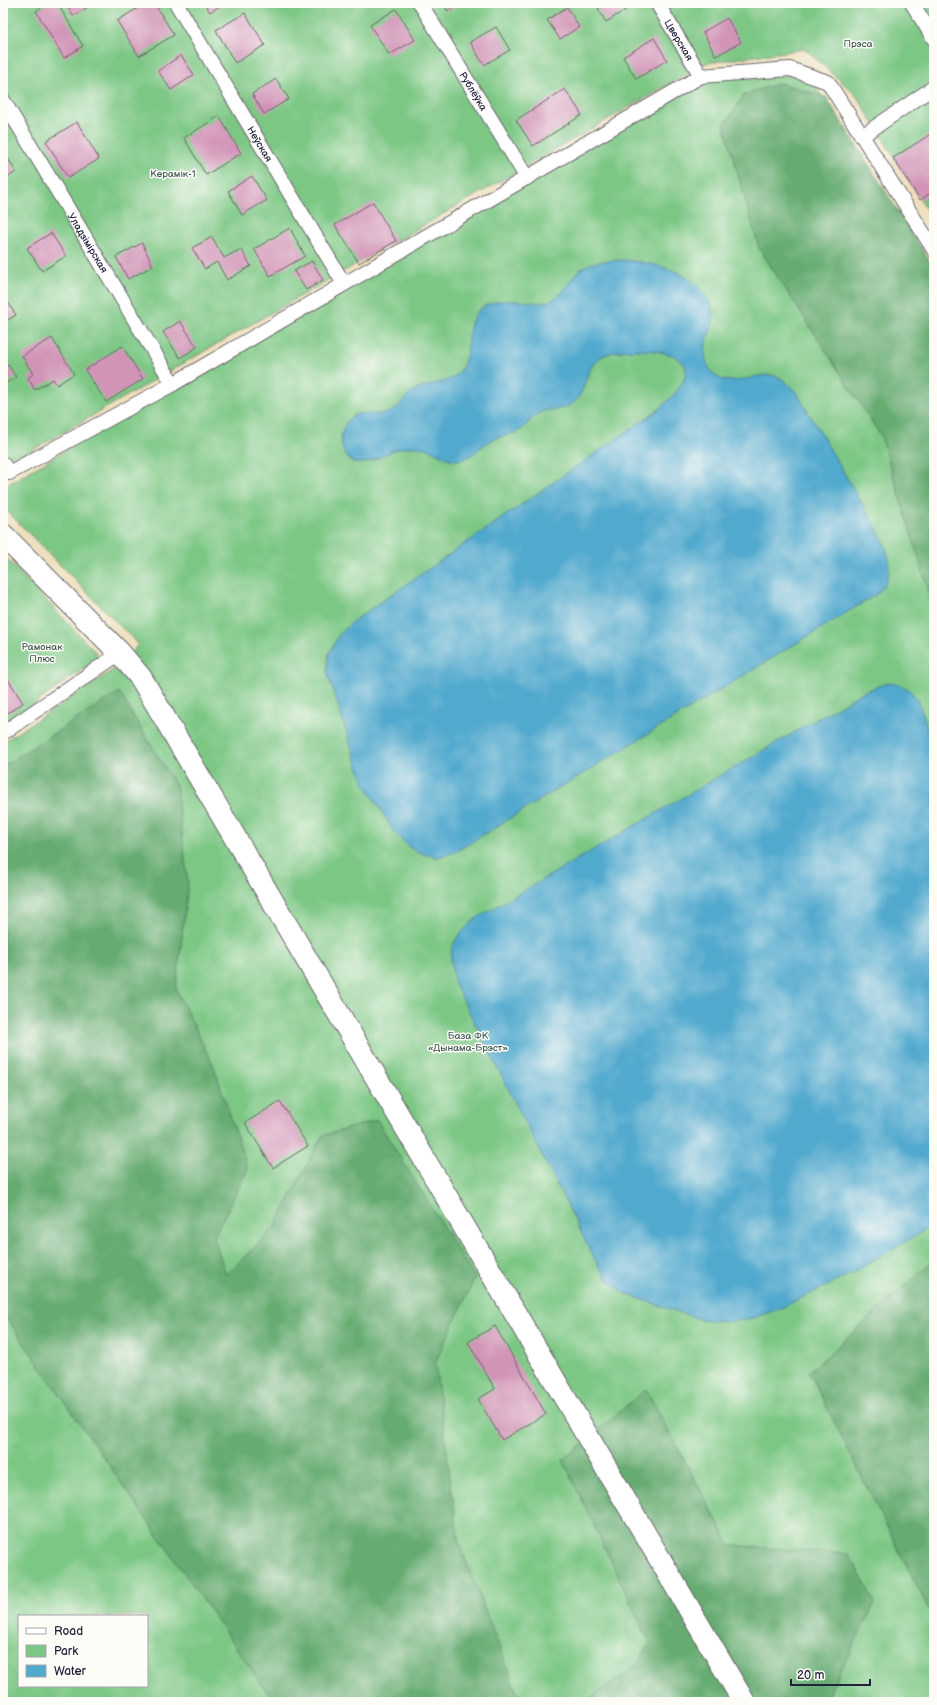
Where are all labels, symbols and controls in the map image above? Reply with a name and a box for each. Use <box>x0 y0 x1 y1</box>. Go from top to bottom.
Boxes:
street label: Цверская <box>661 18 695 63</box>
park label: Прэса <box>843 38 873 50</box>
street label: Рублёўка <box>456 70 489 113</box>
street label: Неўская <box>244 124 275 165</box>
park label: Керамік-1 <box>150 168 196 180</box>
street label: Уладзімірская <box>65 211 110 275</box>
park label: Рамонак Плюс <box>22 641 63 665</box>
park label: База ФК «Дынама-Брэст» <box>428 1030 508 1054</box>
legend <box>18 1615 148 1687</box>
text: Road <box>54 1624 83 1639</box>
text: Park <box>54 1644 78 1659</box>
scale bar <box>791 1661 870 1687</box>
text: Water <box>54 1664 86 1679</box>
text: 20 m <box>797 1668 824 1683</box>

